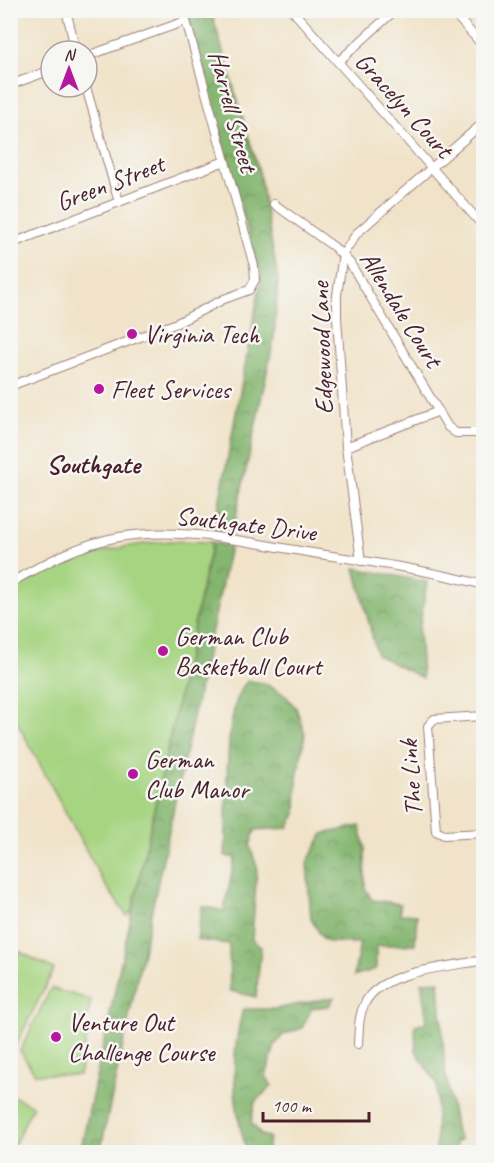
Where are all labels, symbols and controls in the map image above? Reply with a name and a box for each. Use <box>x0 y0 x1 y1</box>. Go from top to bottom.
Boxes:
north arrow <box>39 39 99 99</box>
text: N <box>64 45 77 65</box>
street label: Gracelyn Court <box>348 45 462 167</box>
street label: Harrell Street <box>201 47 266 178</box>
street label: Green Street <box>51 146 171 219</box>
street label: Allendale Court <box>352 245 451 375</box>
street label: Edgewood Lane <box>303 280 341 415</box>
place label: Virginia Tech <box>144 318 260 351</box>
marker: Virginia Tech <box>125 327 139 341</box>
place label: Fleet Services <box>111 373 232 406</box>
marker: Fleet Services <box>92 382 106 396</box>
district label: Southgate <box>46 447 143 481</box>
street label: Southgate Drive <box>174 499 320 549</box>
place label: German Club Basketball Court <box>175 620 324 683</box>
marker: German Club Basketball Court <box>156 644 170 658</box>
street label: The Link <box>392 736 430 817</box>
place label: German Club Manor <box>145 743 251 806</box>
marker: German Club Manor <box>126 767 140 781</box>
place label: Venture Out Challenge Course <box>68 1006 216 1069</box>
marker: Venture Out Challenge Course <box>49 1030 63 1044</box>
scale bar <box>263 1085 370 1123</box>
text: 100 m <box>272 1095 313 1117</box>

